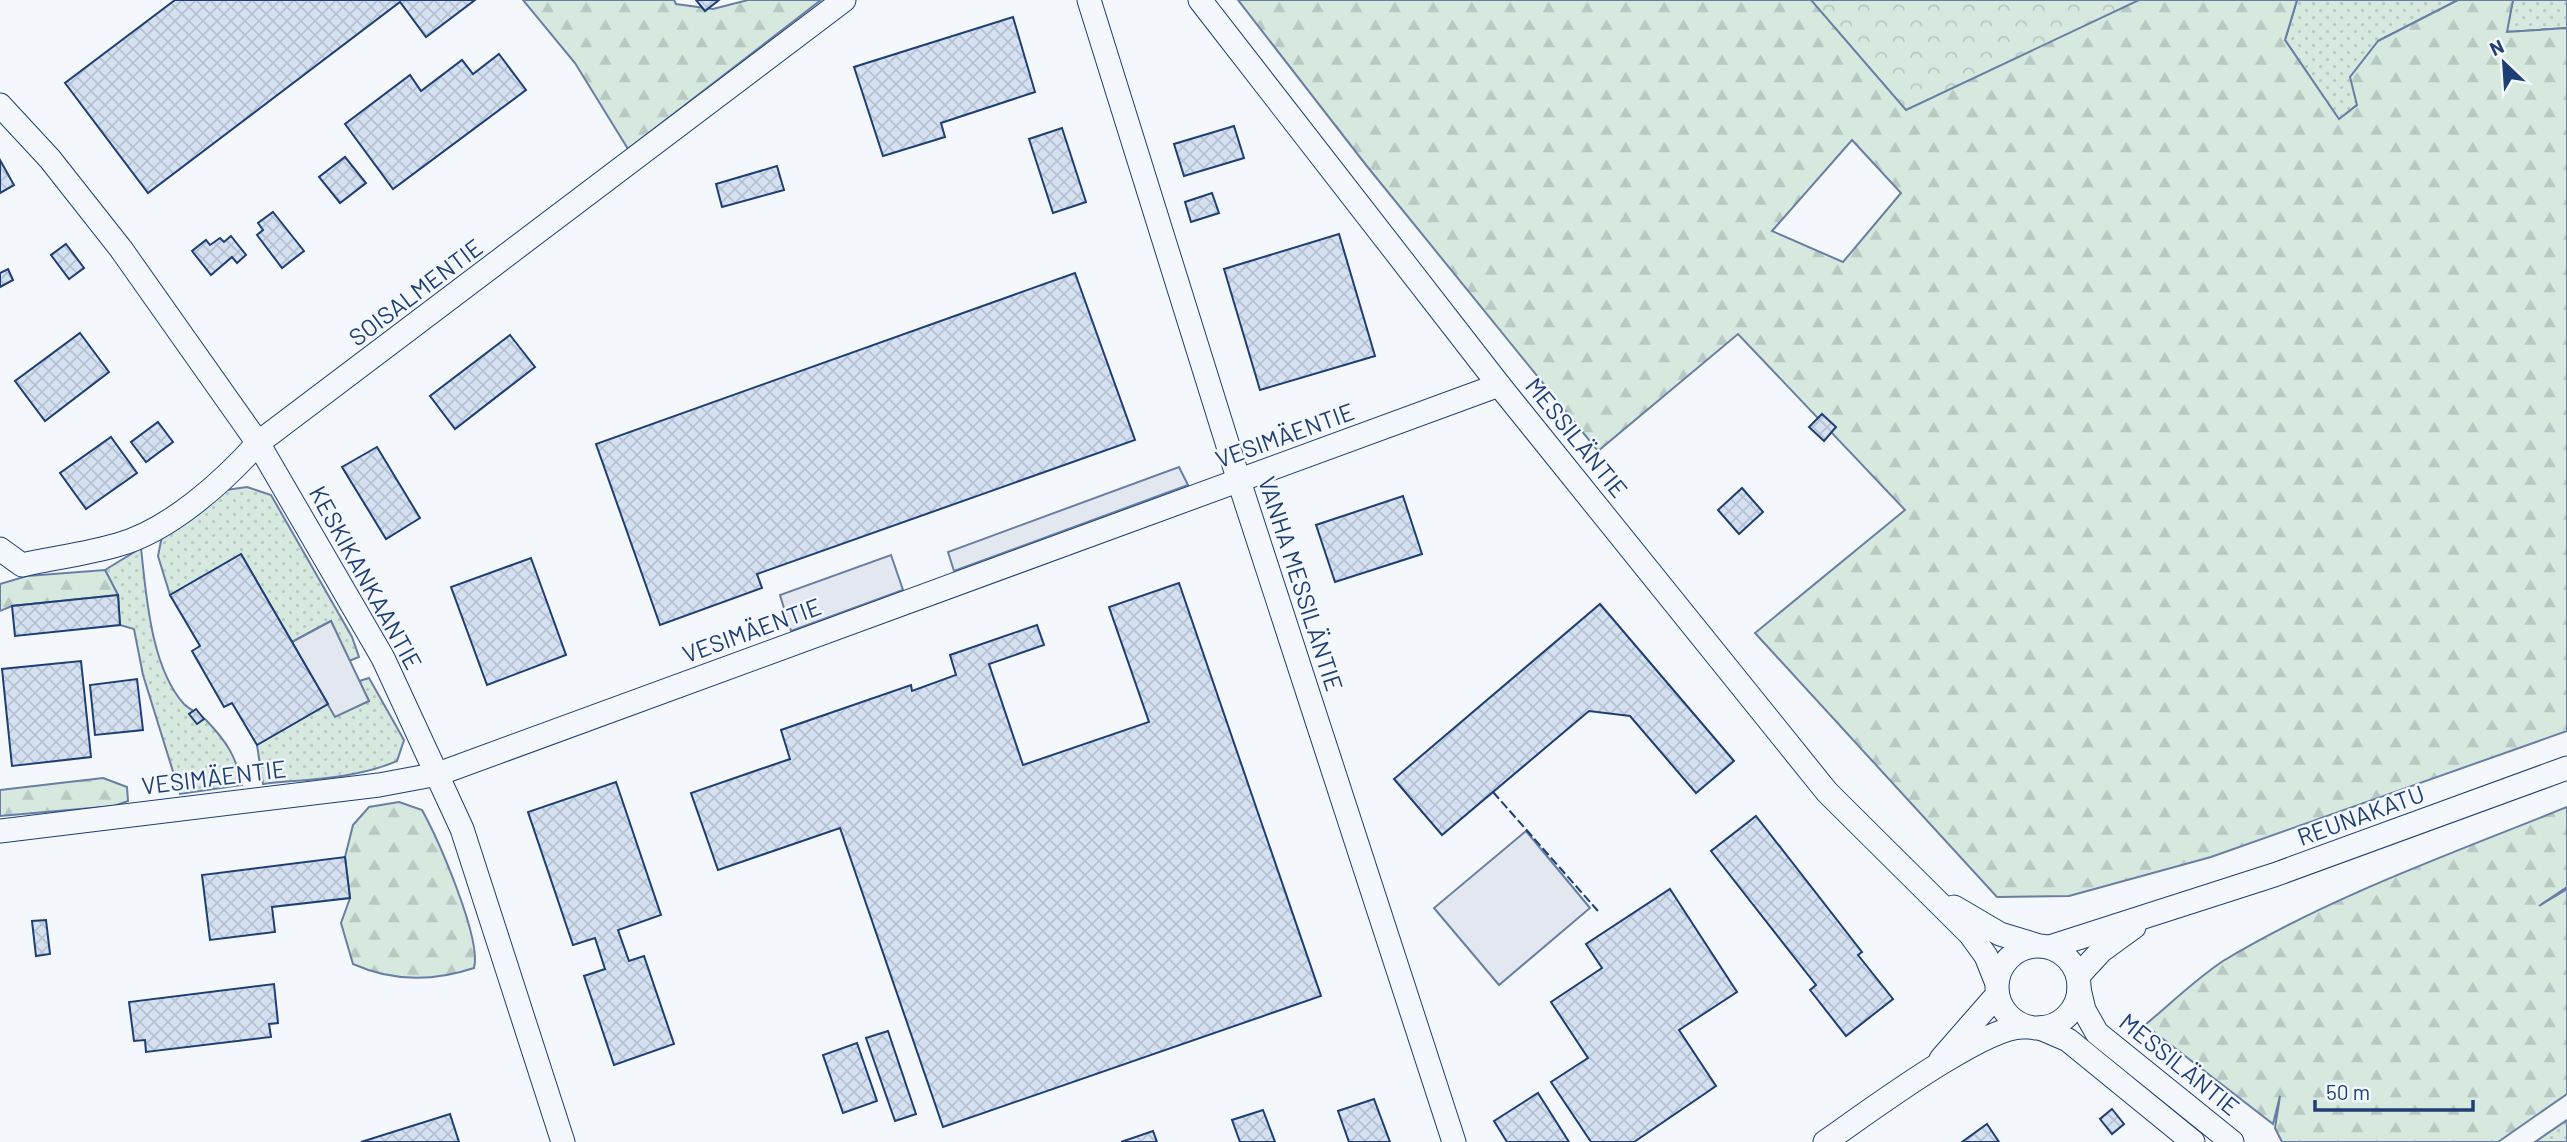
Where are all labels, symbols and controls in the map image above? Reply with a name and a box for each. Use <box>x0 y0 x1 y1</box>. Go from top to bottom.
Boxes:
north arrow <box>2469 28 2539 98</box>
text: N <box>2486 34 2507 60</box>
street label: SOISALMENTIE <box>343 232 488 351</box>
street label: MESSILÄNTIE <box>1520 371 1634 503</box>
street label: VESIMÄENTIE <box>1211 396 1358 473</box>
street label: VANHA MESSILÄNTIE <box>1253 473 1350 694</box>
street label: KESKIKANKAANTIE <box>304 480 429 674</box>
street label: VESIMÄENTIE <box>678 591 825 668</box>
street label: VESIMÄENTIE <box>140 753 288 800</box>
street label: REUNAKATU <box>2293 778 2428 851</box>
street label: MESSILÄNTIE <box>2114 1007 2246 1121</box>
scale bar <box>2315 1068 2472 1112</box>
text: 50 m <box>2326 1079 2370 1104</box>

